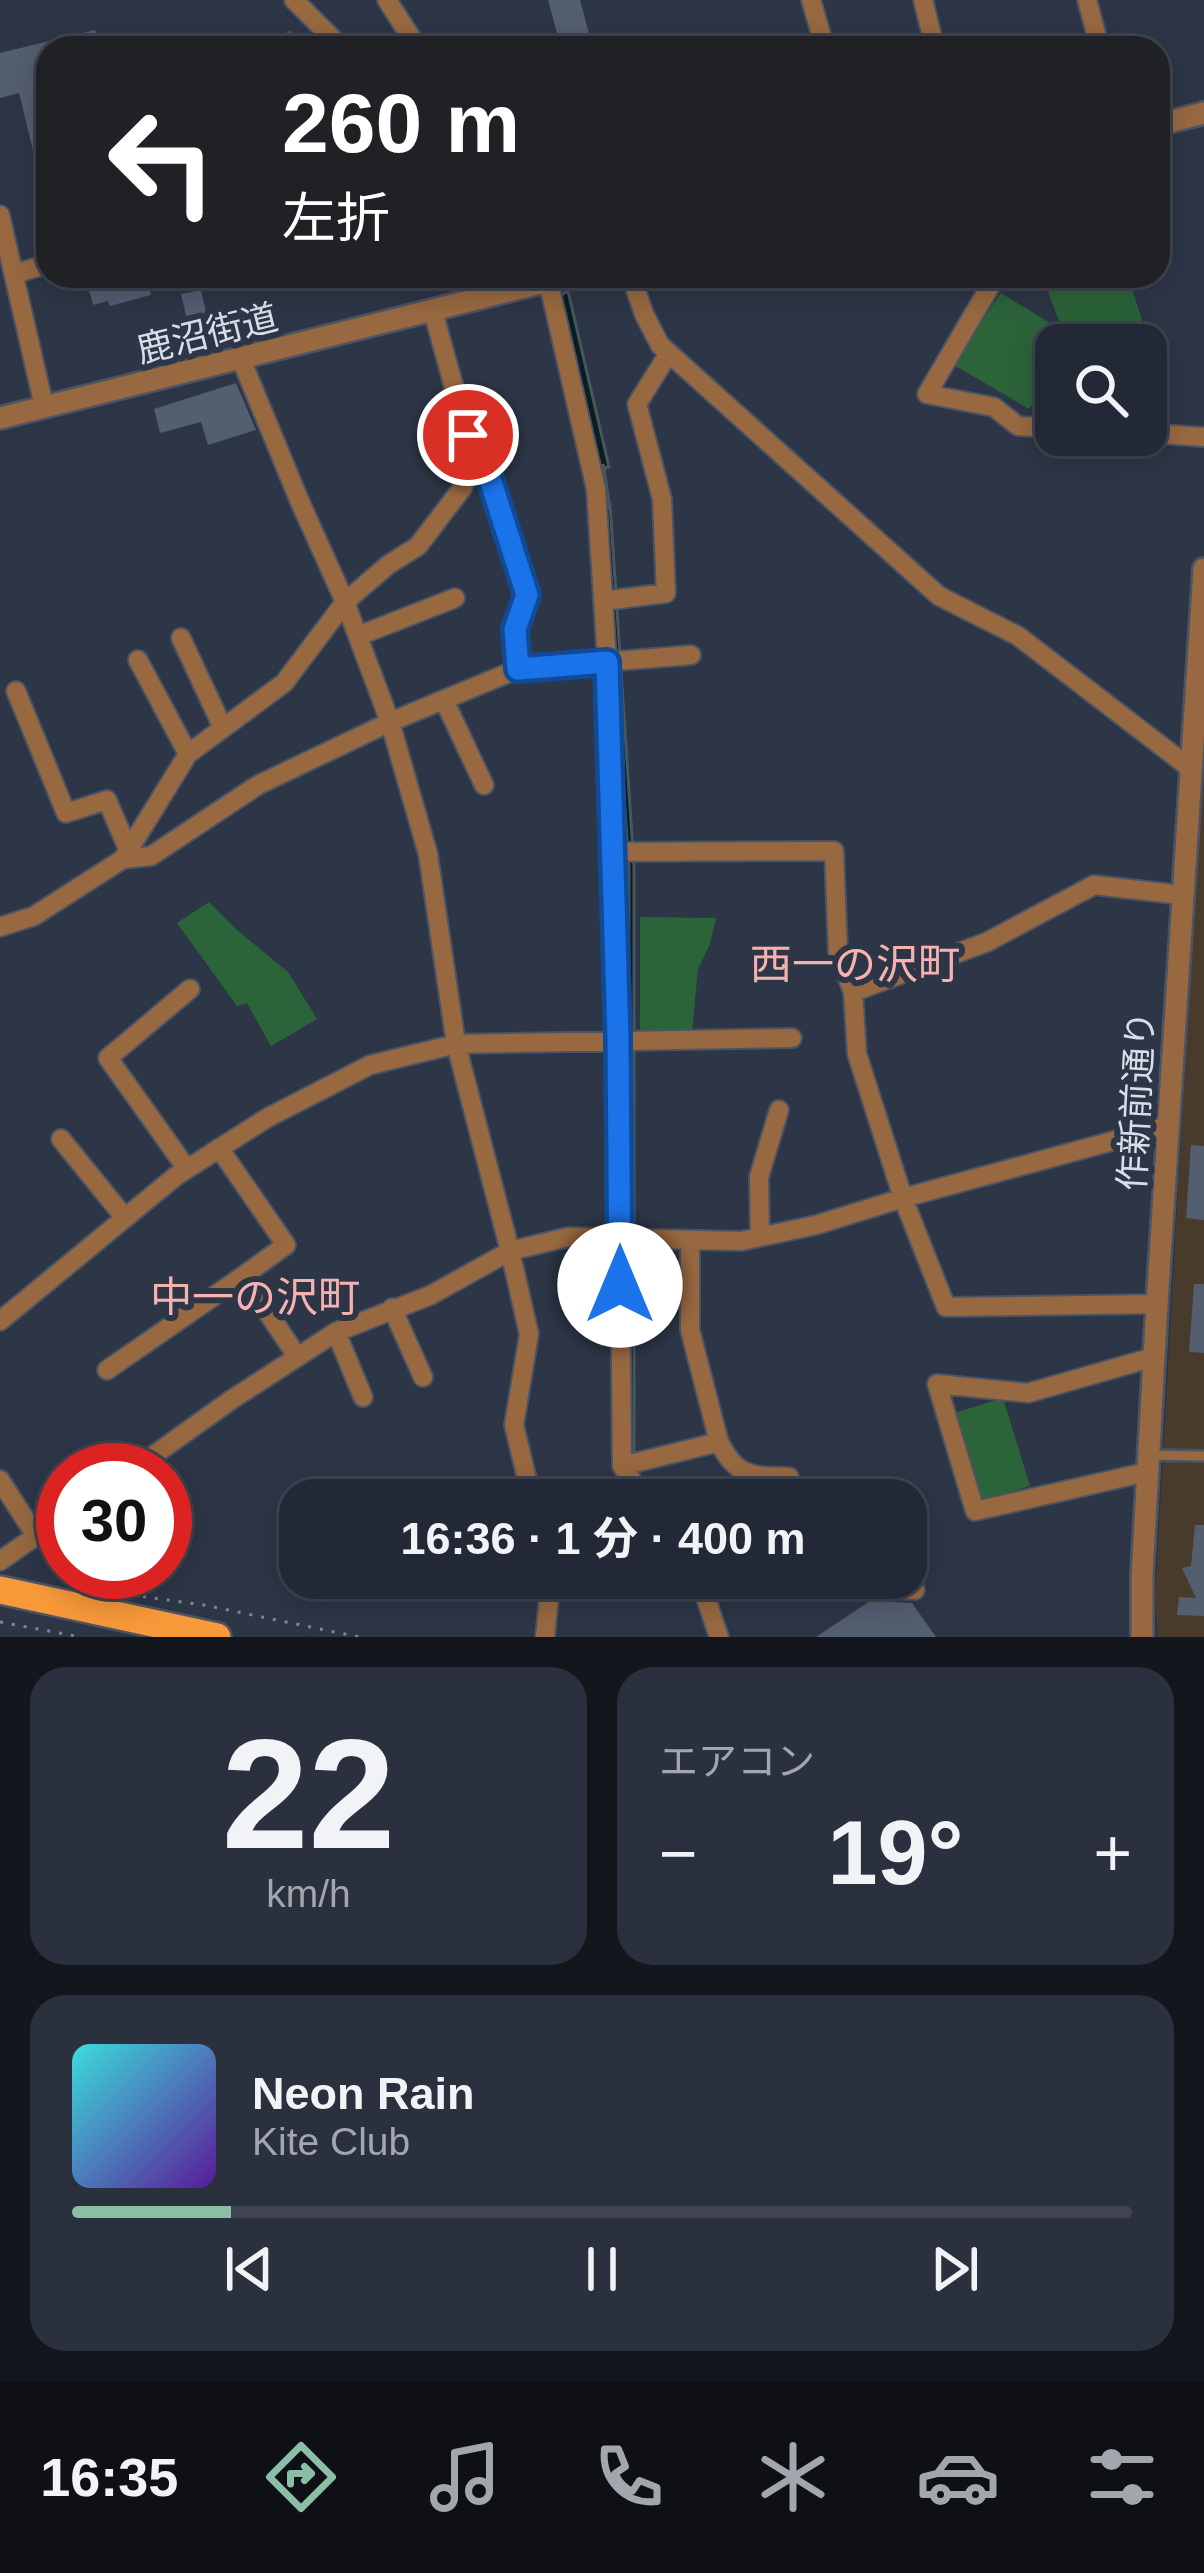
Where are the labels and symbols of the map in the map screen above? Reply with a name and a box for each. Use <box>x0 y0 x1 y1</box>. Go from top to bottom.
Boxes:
street label: 鹿沼街道 <box>132 296 282 371</box>
pin <box>417 384 519 486</box>
district label: 西一の沢町 <box>750 941 960 988</box>
street label: 作新前通り <box>1111 1010 1162 1192</box>
position arrow <box>557 1222 683 1348</box>
district label: 中一の沢町 <box>150 1274 360 1321</box>
speed limit sign: 30 <box>36 1443 192 1599</box>

